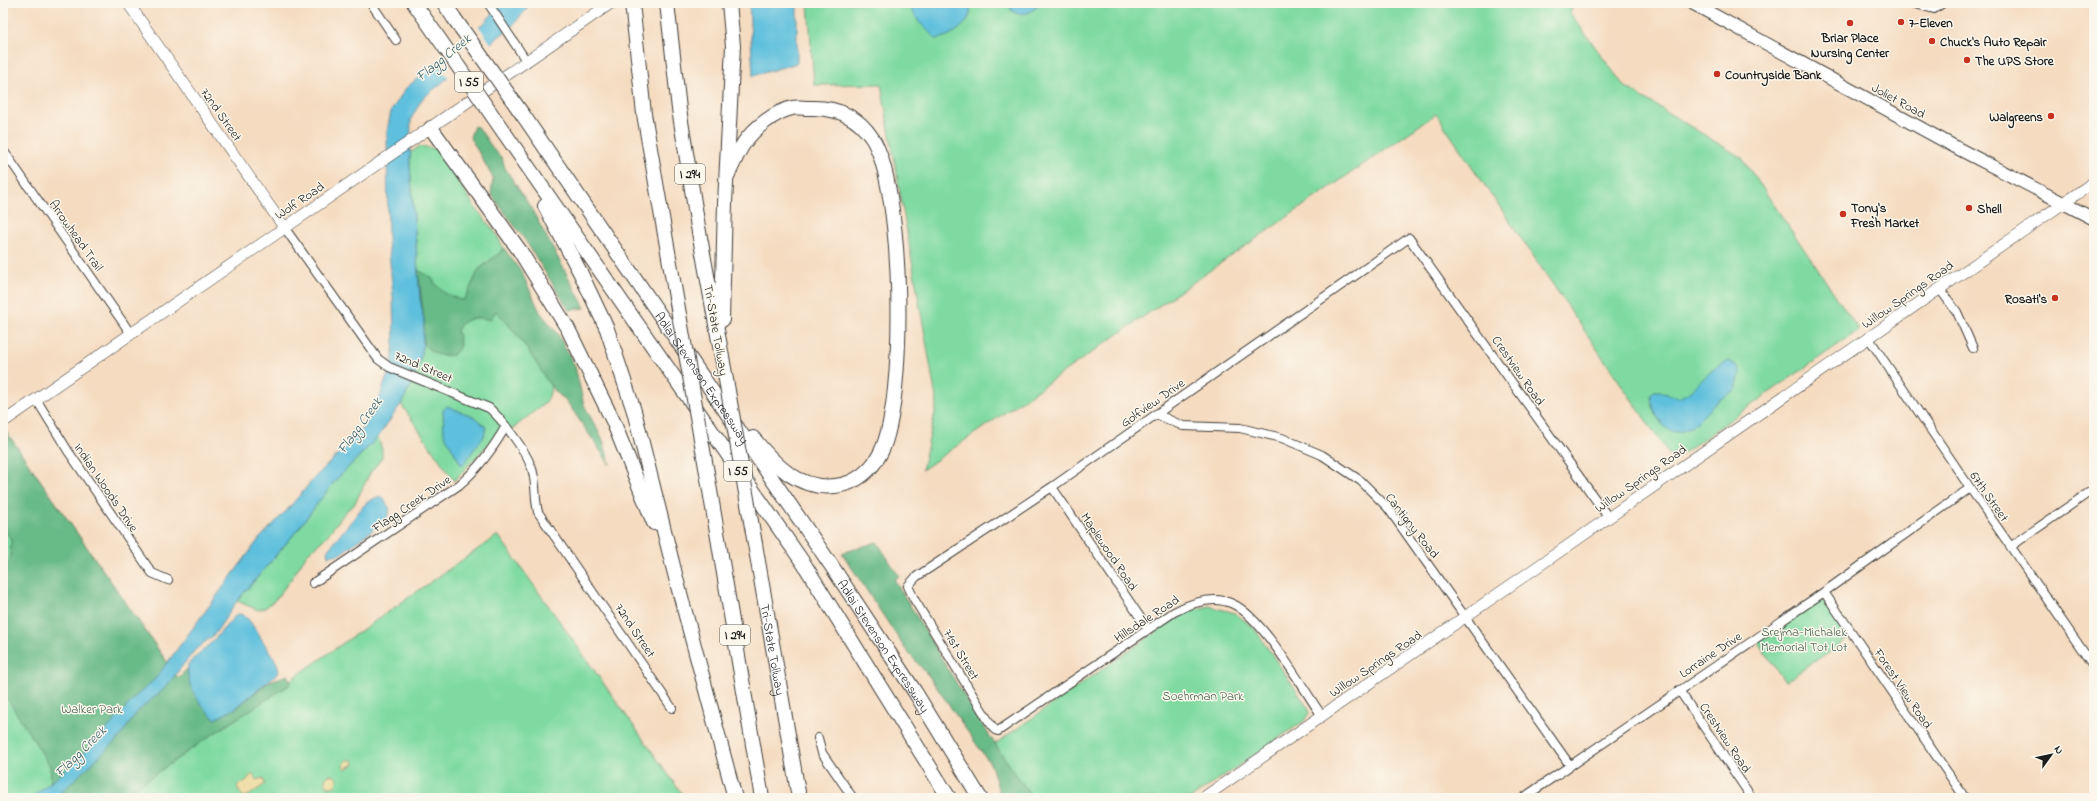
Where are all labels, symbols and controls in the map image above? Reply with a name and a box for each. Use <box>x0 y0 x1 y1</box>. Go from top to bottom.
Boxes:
place label: 7-Eleven <box>1909 14 1953 33</box>
marker: 7-Eleven <box>1896 17 1906 27</box>
marker: Briar Place Nursing Center <box>1845 18 1855 28</box>
water label: Flagg Creek <box>412 29 477 87</box>
place label: Briar Place Nursing Center <box>1811 29 1890 65</box>
place label: Chuck's Auto Repair <box>1940 33 2048 52</box>
marker: Chuck's Auto Repair <box>1927 36 1937 46</box>
place label: The UPS Store <box>1975 52 2055 71</box>
marker: The UPS Store <box>1962 55 1972 65</box>
place label: Countryside Bank <box>1725 66 1822 87</box>
marker: Countryside Bank <box>1712 69 1722 79</box>
road number: I 55 <box>455 72 483 92</box>
street label: Joliet Road <box>1868 79 1929 124</box>
street label: 72nd Street <box>195 84 247 146</box>
place label: Walgreens <box>1989 108 2043 129</box>
marker: Walgreens <box>2046 111 2056 121</box>
road number: I 294 <box>675 164 705 184</box>
street label: Wolf Road <box>271 177 329 225</box>
street label: Arrowhead Trail <box>44 196 108 276</box>
place label: Tony's Fresh Market <box>1850 199 1920 233</box>
place label: Shell <box>1977 200 2002 219</box>
marker: Shell <box>1964 203 1974 213</box>
marker: Tony's Fresh Market <box>1838 209 1848 219</box>
street label: Willow Springs Road <box>1858 256 1959 335</box>
street label: Tri-State Tollway <box>697 283 733 378</box>
place label: Rosati's <box>2004 290 2047 309</box>
marker: Rosati's <box>2050 293 2060 303</box>
street label: Adlai Stevenson Expressway <box>649 308 753 449</box>
street label: Crestview Road <box>1487 332 1549 410</box>
street label: 72nd Street <box>391 347 456 388</box>
street label: Golfview Drive <box>1117 374 1189 432</box>
water label: Flagg Creek <box>332 392 389 459</box>
street label: Indian Woods Drive <box>69 440 143 536</box>
street label: Willow Springs Road <box>1591 440 1692 519</box>
road number: I 55 <box>724 461 752 481</box>
street label: 67th Street <box>1964 468 2013 526</box>
street label: Flagg Creek Drive <box>368 471 456 539</box>
street label: Cantigny Road <box>1379 489 1444 564</box>
street label: Maplewood Road <box>1076 509 1142 595</box>
street label: Adlai Stevenson Expressway <box>832 576 934 717</box>
street label: Hillsdale Road <box>1110 591 1184 648</box>
street label: 72nd Street <box>610 600 660 662</box>
street label: Tri-State Tollway <box>755 603 789 697</box>
park label: Srejma-Michalek Memorial Tot Lot <box>1761 623 1848 657</box>
road number: I 294 <box>720 625 750 645</box>
street label: 71st Street <box>938 626 984 684</box>
street label: Willow Springs Road <box>1326 626 1427 703</box>
street label: Lorraine Drive <box>1676 627 1746 683</box>
street label: Forest View Road <box>1868 644 1937 733</box>
park label: Soehrman Park <box>1162 687 1244 706</box>
street label: Crestview Road <box>1694 699 1756 777</box>
park label: Walker Park <box>61 700 123 719</box>
water label: Flagg Creek <box>50 721 112 783</box>
north arrow <box>2031 735 2071 775</box>
text: N <box>2050 743 2067 758</box>

